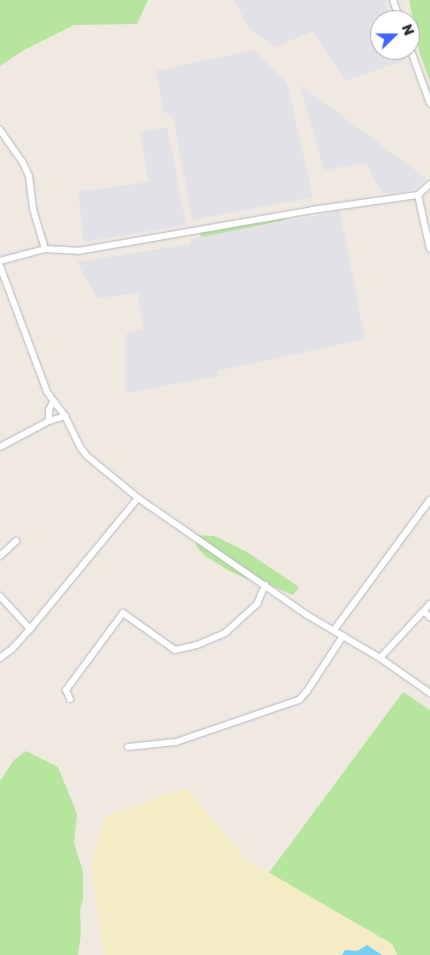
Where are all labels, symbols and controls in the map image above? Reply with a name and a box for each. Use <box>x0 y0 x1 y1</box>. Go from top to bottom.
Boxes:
north arrow <box>370 10 420 60</box>
text: N <box>399 21 418 38</box>

